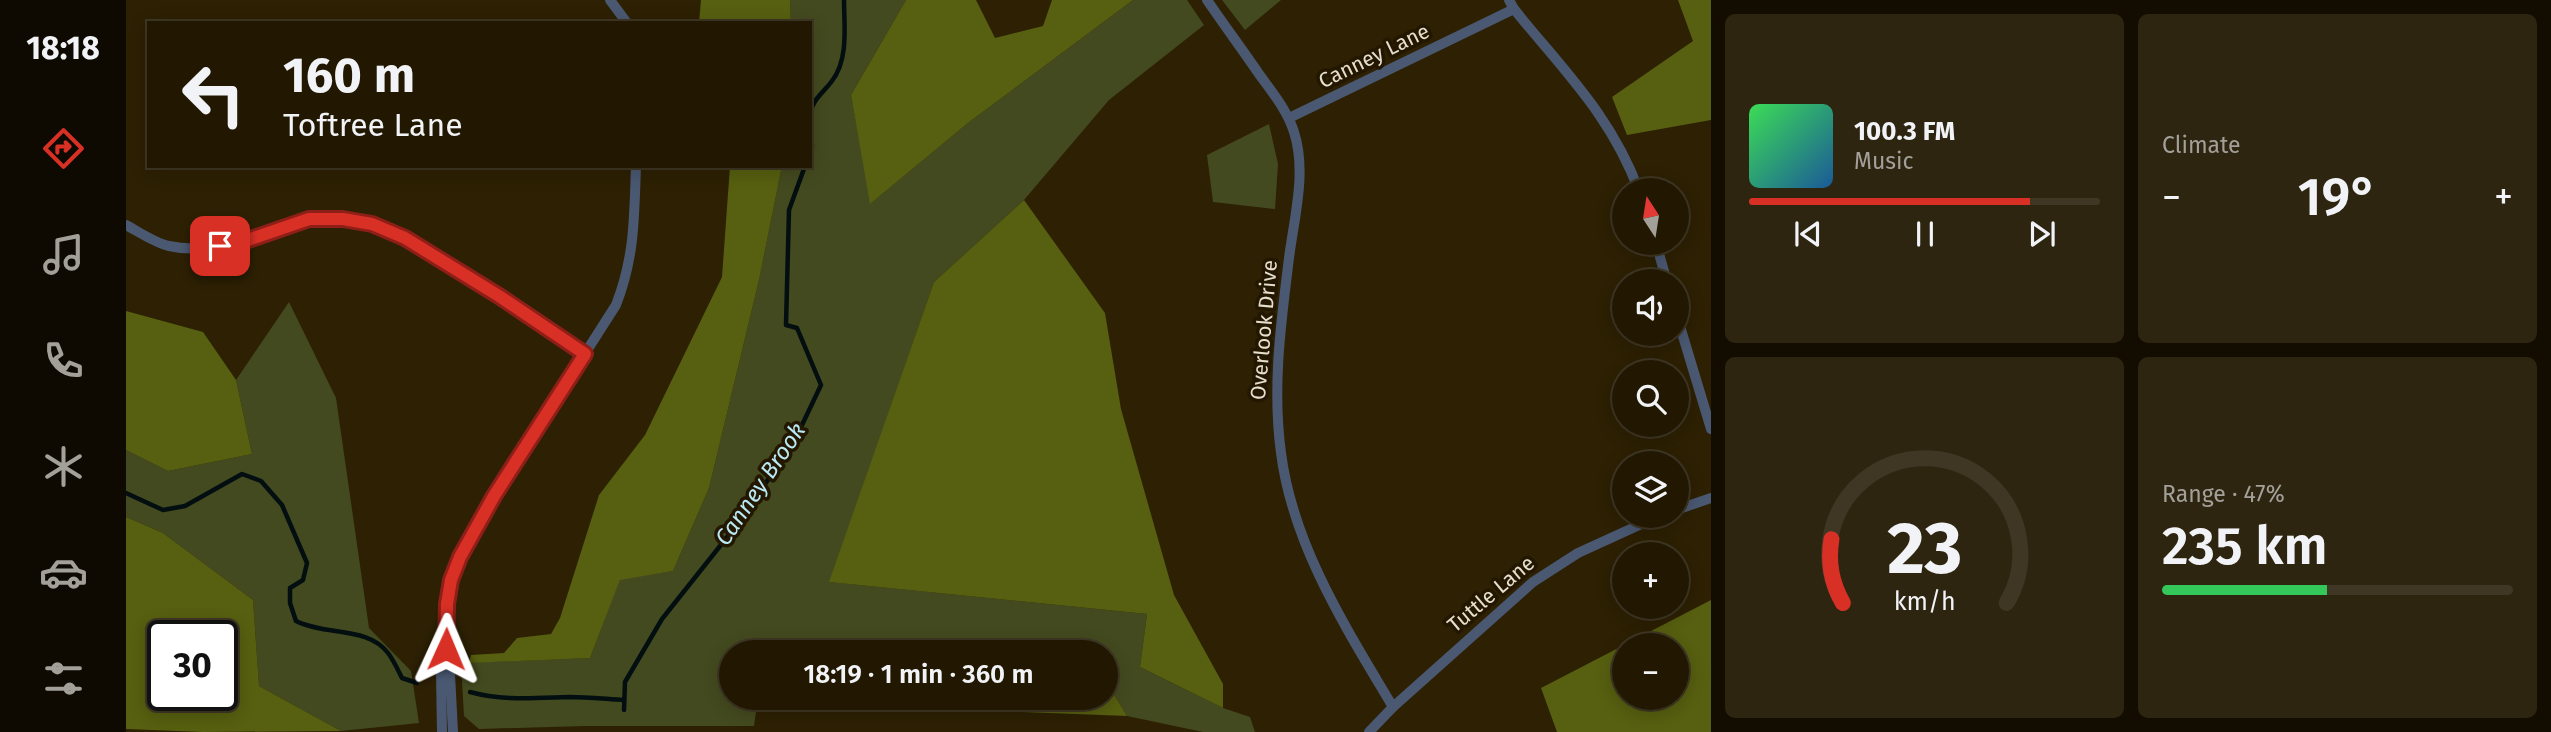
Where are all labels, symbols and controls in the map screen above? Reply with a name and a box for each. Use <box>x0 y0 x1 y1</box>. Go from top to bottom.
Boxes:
street label: Canney Lane <box>1314 18 1434 94</box>
text: 18:18 <box>26 29 100 67</box>
text: 160 m <box>283 46 415 105</box>
icon: left <box>168 49 259 140</box>
text: Toftree Lane <box>283 106 463 144</box>
text: 100.3 FM <box>1854 116 1955 147</box>
icon: directions <box>39 124 88 173</box>
text: Climate <box>2162 131 2241 159</box>
text: Music <box>1854 147 1914 175</box>
text: 19° <box>2298 166 2377 229</box>
text: − <box>2162 174 2181 220</box>
text: + <box>2494 174 2513 220</box>
north arrow <box>1612 178 1689 256</box>
map controls <box>1612 178 1689 710</box>
icon: previous <box>1789 215 1827 253</box>
icon: pause <box>1906 215 1944 253</box>
icon: next <box>2023 215 2061 253</box>
pin <box>190 216 250 276</box>
icon: arrive <box>201 227 239 265</box>
icon: music <box>39 230 88 279</box>
street label: Overlook Drive <box>1245 259 1283 401</box>
button: sound <box>1612 269 1689 346</box>
icon: phone <box>39 336 88 385</box>
button: search <box>1612 360 1689 437</box>
water label: Canney Brook <box>709 417 811 551</box>
icon: climate <box>39 442 88 491</box>
button: layers <box>1612 451 1689 528</box>
text: Range · 47% <box>2162 480 2285 508</box>
text: 23 <box>1887 506 1962 593</box>
text: 235 km <box>2162 515 2328 578</box>
button: + <box>1612 542 1689 619</box>
icon: car <box>39 548 88 597</box>
street label: Tuttle Lane <box>1442 550 1540 638</box>
text: km/h <box>1894 587 1955 617</box>
position arrow <box>409 612 483 686</box>
speed limit sign: 30 <box>147 620 238 711</box>
button: − <box>1612 633 1689 710</box>
icon: filters <box>39 654 88 703</box>
text: 18:19 · 1 min · 360 m <box>803 659 1034 690</box>

